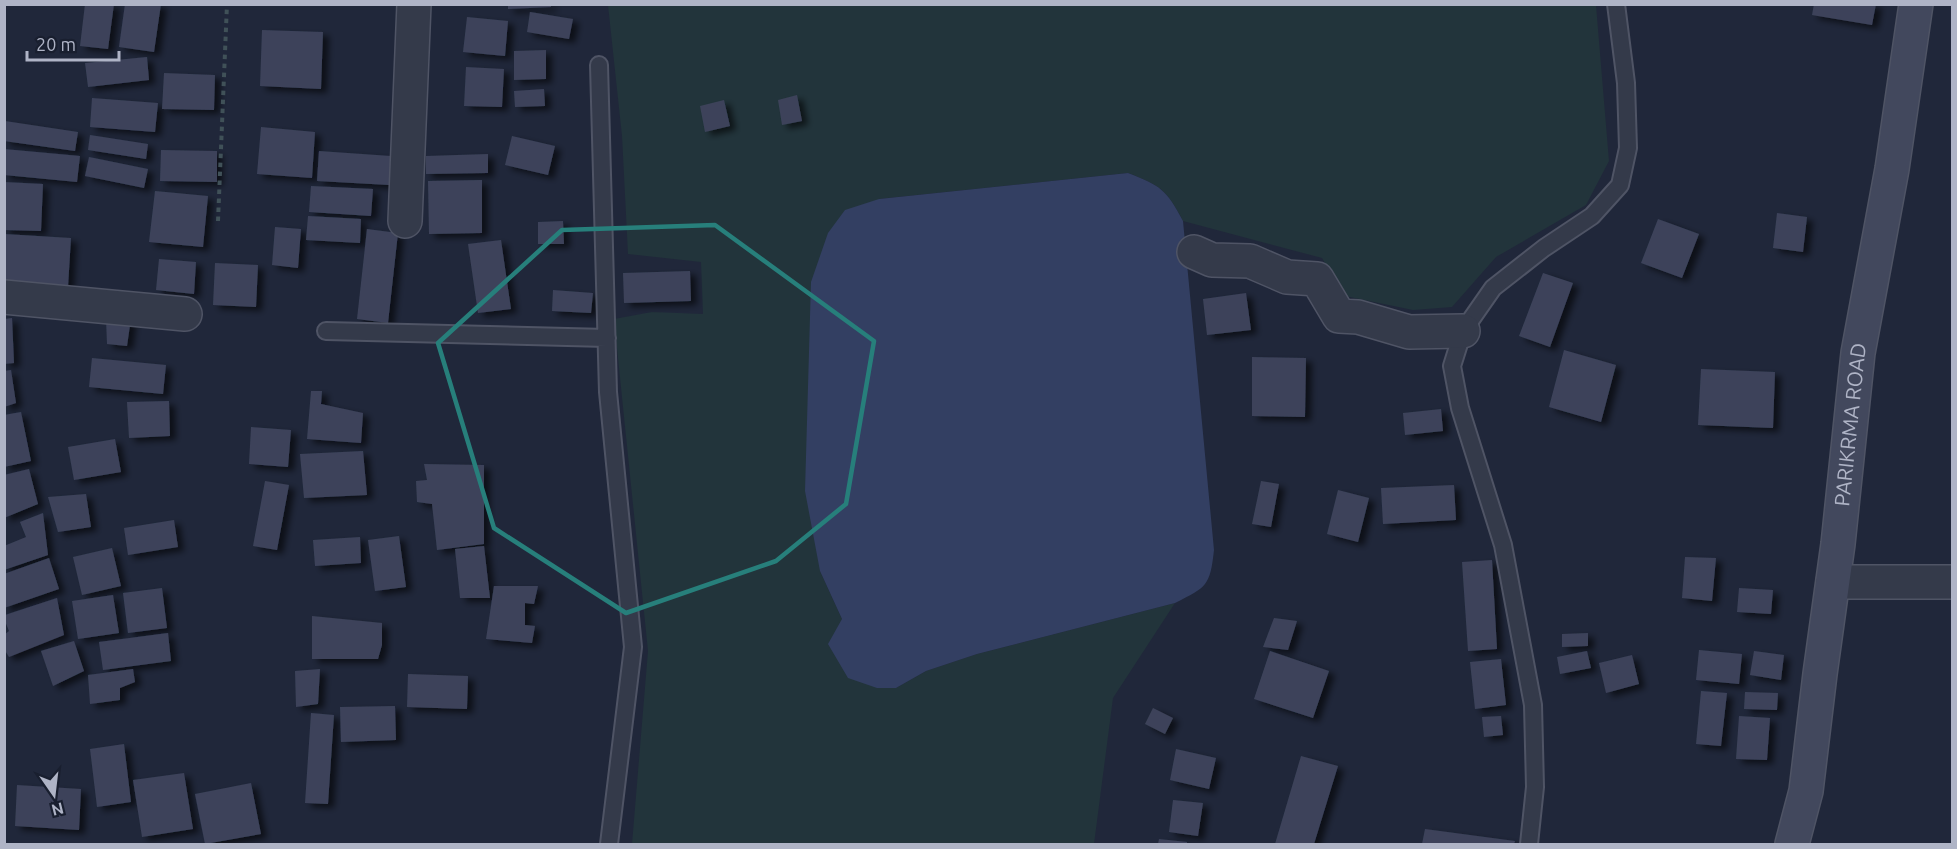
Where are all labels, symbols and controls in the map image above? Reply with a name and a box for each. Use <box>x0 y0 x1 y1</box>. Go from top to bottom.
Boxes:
scale bar <box>27 24 118 62</box>
text: 20 m <box>36 34 76 54</box>
street label: PARIKRMA ROAD <box>1829 341 1871 507</box>
north arrow <box>24 765 84 825</box>
text: N <box>50 799 66 820</box>

